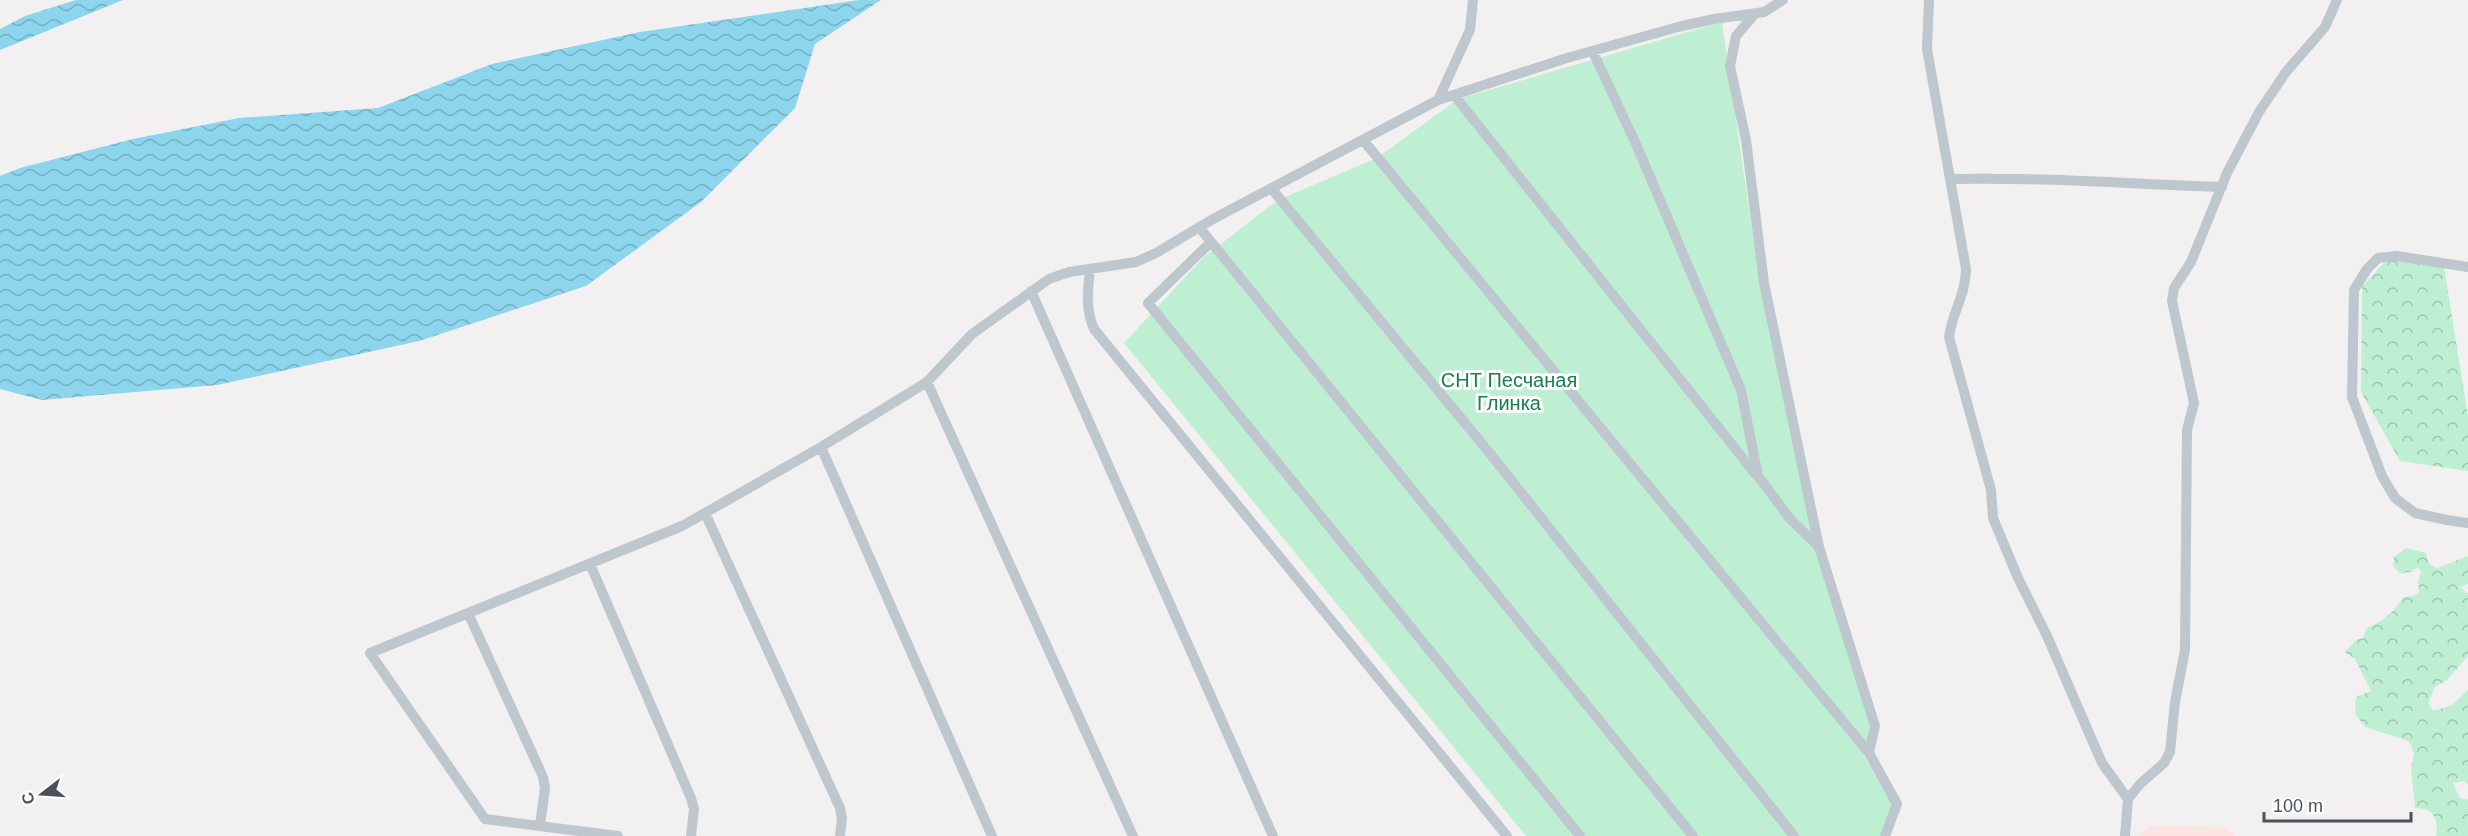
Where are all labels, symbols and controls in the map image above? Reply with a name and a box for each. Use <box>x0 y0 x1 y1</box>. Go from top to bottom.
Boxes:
park label: СНТ Песчаная Глинка <box>1441 369 1577 414</box>
north arrow <box>12 764 72 824</box>
scale bar <box>2264 785 2411 823</box>
text: С <box>18 790 38 806</box>
text: 100 m <box>2273 796 2323 816</box>

